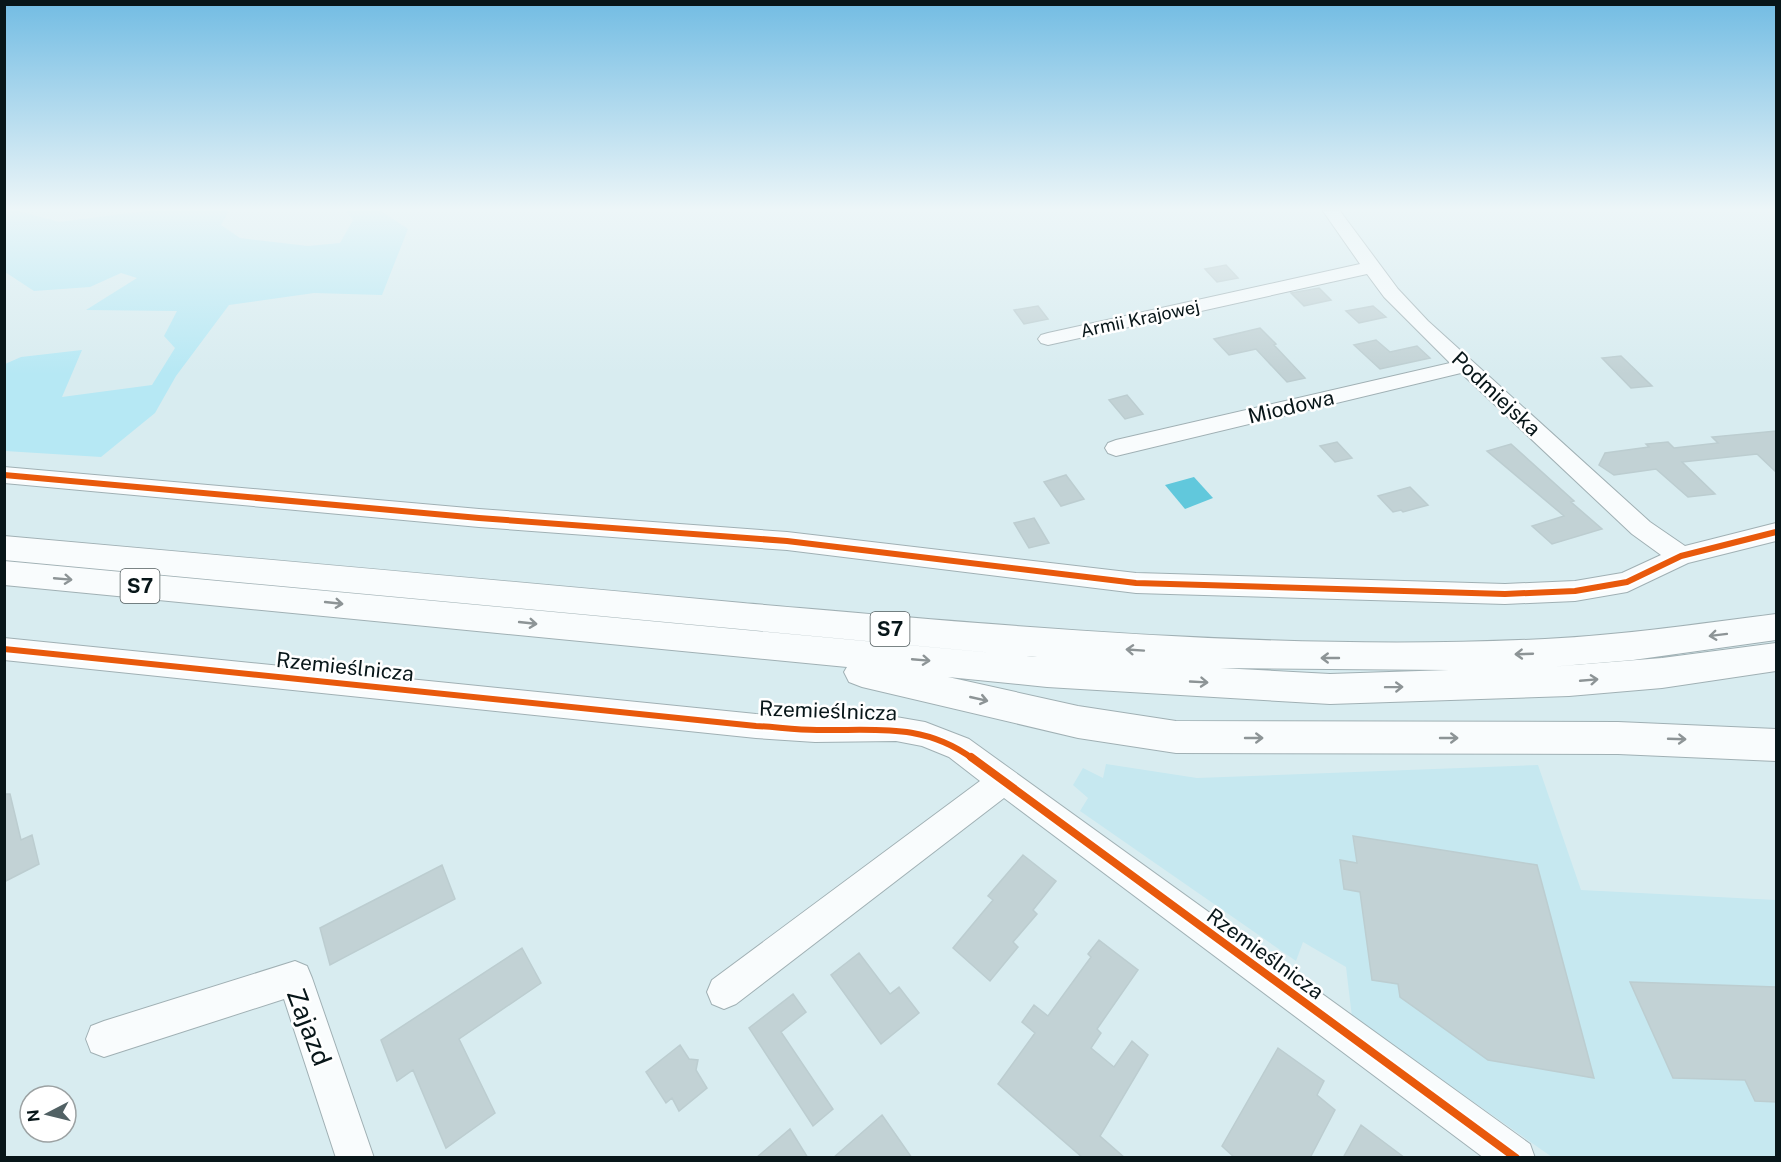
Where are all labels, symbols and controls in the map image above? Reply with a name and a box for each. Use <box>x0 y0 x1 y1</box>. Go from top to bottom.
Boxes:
street label: Armii Krajowej <box>1078 296 1201 341</box>
street label: Podmiejska <box>1447 346 1546 441</box>
street label: Miodowa <box>1245 384 1336 429</box>
road number: S7 <box>120 569 160 603</box>
one-way arrow <box>52 574 72 585</box>
one-way arrow <box>323 598 343 609</box>
road number: S7 <box>870 612 910 646</box>
one-way arrow <box>517 618 537 629</box>
one-way arrow <box>1709 629 1729 640</box>
one-way arrow <box>1125 644 1145 655</box>
street label: Rzemieślnicza <box>275 647 415 686</box>
one-way arrow <box>1515 648 1535 659</box>
one-way arrow <box>1320 652 1340 664</box>
one-way arrow <box>911 655 931 666</box>
one-way arrow <box>1578 674 1598 685</box>
one-way arrow <box>1189 677 1209 688</box>
one-way arrow <box>1384 682 1404 693</box>
one-way arrow <box>969 694 988 705</box>
street label: Rzemieślnicza <box>758 696 898 725</box>
one-way arrow <box>1244 732 1264 744</box>
one-way arrow <box>1439 732 1459 744</box>
one-way arrow <box>1666 734 1686 745</box>
street label: Rzemieślnicza <box>1202 903 1329 1004</box>
street label: Zajazd <box>281 984 338 1070</box>
north arrow <box>18 1084 78 1144</box>
text: N <box>23 1108 44 1123</box>

